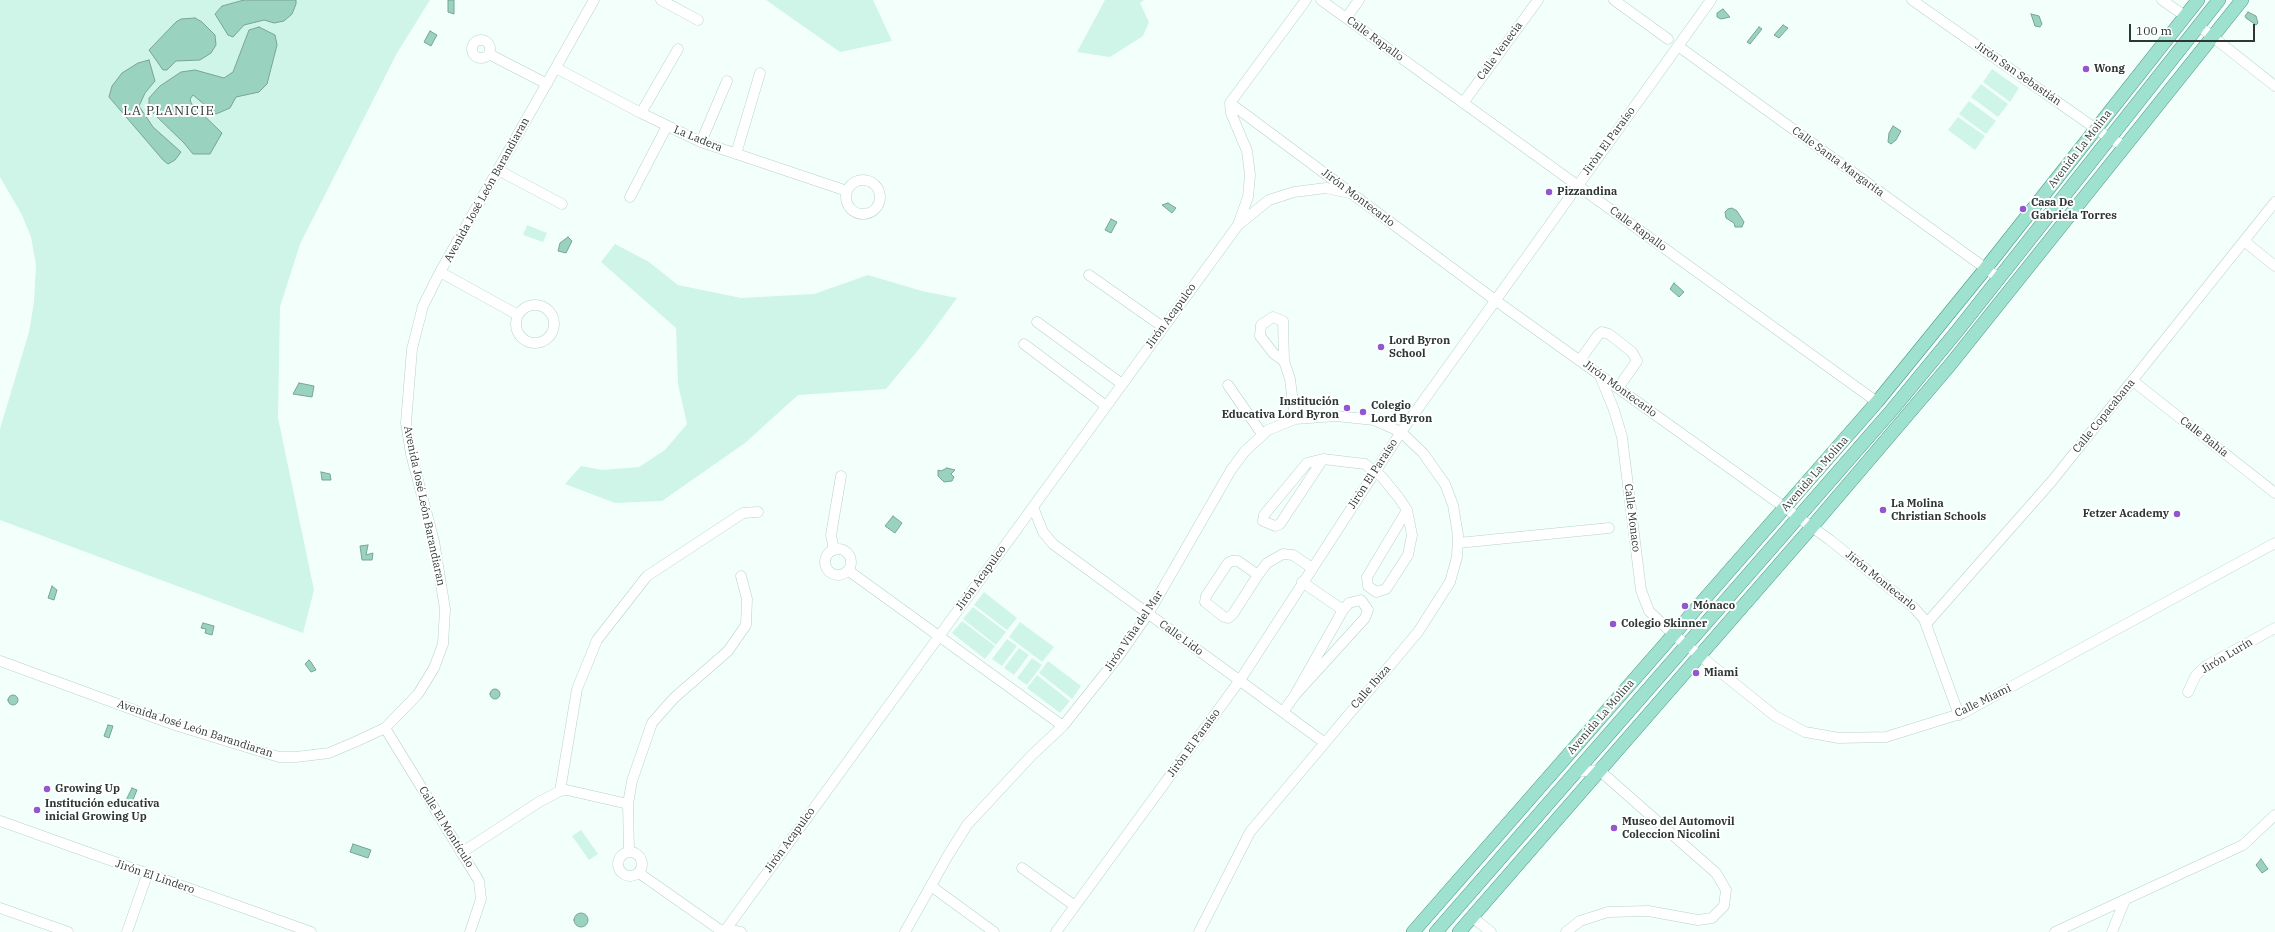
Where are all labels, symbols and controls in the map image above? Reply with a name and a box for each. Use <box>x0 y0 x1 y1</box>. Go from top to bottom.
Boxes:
street label: Calle Rapallo <box>1344 14 1406 64</box>
scale bar <box>2131 16 2257 42</box>
street label: Calle Venecia <box>1474 19 1526 83</box>
text: 100 m <box>2136 23 2172 38</box>
street label: Jirón San Sebastián <box>1972 39 2064 109</box>
place label: Wong <box>2094 62 2125 76</box>
marker: Wong <box>2081 64 2091 74</box>
district label: LA PLANICIE <box>123 103 215 119</box>
street label: Jiròn El Paraíso <box>1580 104 1638 178</box>
street label: Avenida La Molina <box>2045 107 2115 191</box>
street label: Avenida José León Barandiaran <box>442 115 532 265</box>
street label: La Ladera <box>672 123 724 155</box>
street label: Calle Santa Margarita <box>1789 124 1887 200</box>
street label: Jirón Montecarlo <box>1319 166 1397 230</box>
place label: Pizzandina <box>1557 185 1617 199</box>
marker: Pizzandina <box>1544 187 1554 197</box>
place label: Casa De Gabriela Torres <box>2031 196 2117 222</box>
street label: Calle Rapallo <box>1607 204 1669 254</box>
marker: Casa De Gabriela Torres <box>2018 204 2028 214</box>
street label: Jirón Acapulco <box>1143 281 1199 351</box>
place label: Lord Byron School <box>1389 334 1450 360</box>
marker: Lord Byron School <box>1376 342 1386 352</box>
street label: Jirón Montecarlo <box>1581 358 1659 420</box>
street label: Calle Copacabana <box>2070 376 2138 456</box>
place label: Institución Educativa Lord Byron <box>1222 395 1339 421</box>
place label: Colegio Lord Byron <box>1371 399 1432 425</box>
marker: Institución Educativa Lord Byron <box>1342 403 1352 413</box>
marker: Colegio Lord Byron <box>1358 407 1368 417</box>
street label: Calle Bahía <box>2177 414 2231 460</box>
street label: Avenida José León Barandiaran <box>401 425 447 587</box>
street label: Avenida La Molina <box>1779 434 1851 514</box>
street label: Jiròn El Paraíso <box>1345 437 1401 511</box>
street label: Calle Monaco <box>1621 483 1643 553</box>
place label: La Molina Christian Schools <box>1891 497 1986 523</box>
marker: La Molina Christian Schools <box>1878 505 1888 515</box>
place label: Fetzer Academy <box>2083 507 2169 521</box>
marker: Fetzer Academy <box>2172 509 2182 519</box>
street label: Jirón Acapulco <box>953 543 1009 613</box>
street label: Jirón Montecarlo <box>1843 548 1919 614</box>
street label: Jirón Viña del Mar <box>1102 588 1166 674</box>
place label: Mónaco <box>1693 599 1735 613</box>
marker: Mónaco <box>1680 601 1690 611</box>
place label: Colegio Skinner <box>1621 617 1707 631</box>
street label: Calle Lido <box>1157 618 1205 658</box>
marker: Colegio Skinner <box>1608 619 1618 629</box>
street label: Jirón Lurín <box>2199 635 2255 677</box>
street label: Calle Ibiza <box>1348 662 1394 712</box>
place label: Miami <box>1704 666 1738 680</box>
marker: Miami <box>1691 668 1701 678</box>
street label: Avenida La Molina <box>1565 677 1637 757</box>
street label: Calle Miami <box>1953 682 2013 720</box>
street label: Avenida José León Barandiaran <box>115 698 275 760</box>
street label: Jiròn El Paraíso <box>1165 706 1223 780</box>
place label: Growing Up <box>55 782 120 796</box>
marker: Growing Up <box>42 784 52 794</box>
street label: Calle El Montículo <box>416 784 476 870</box>
place label: Institución educativa inicial Growing Up <box>45 797 160 823</box>
marker: Institución educativa inicial Growing Up <box>32 805 42 815</box>
street label: Jirón Acapulco <box>762 805 818 875</box>
place label: Museo del Automovil Coleccion Nicolini <box>1622 815 1735 841</box>
marker: Museo del Automovil Coleccion Nicolini <box>1609 823 1619 833</box>
street label: Jirón El Lindero <box>114 857 196 897</box>

